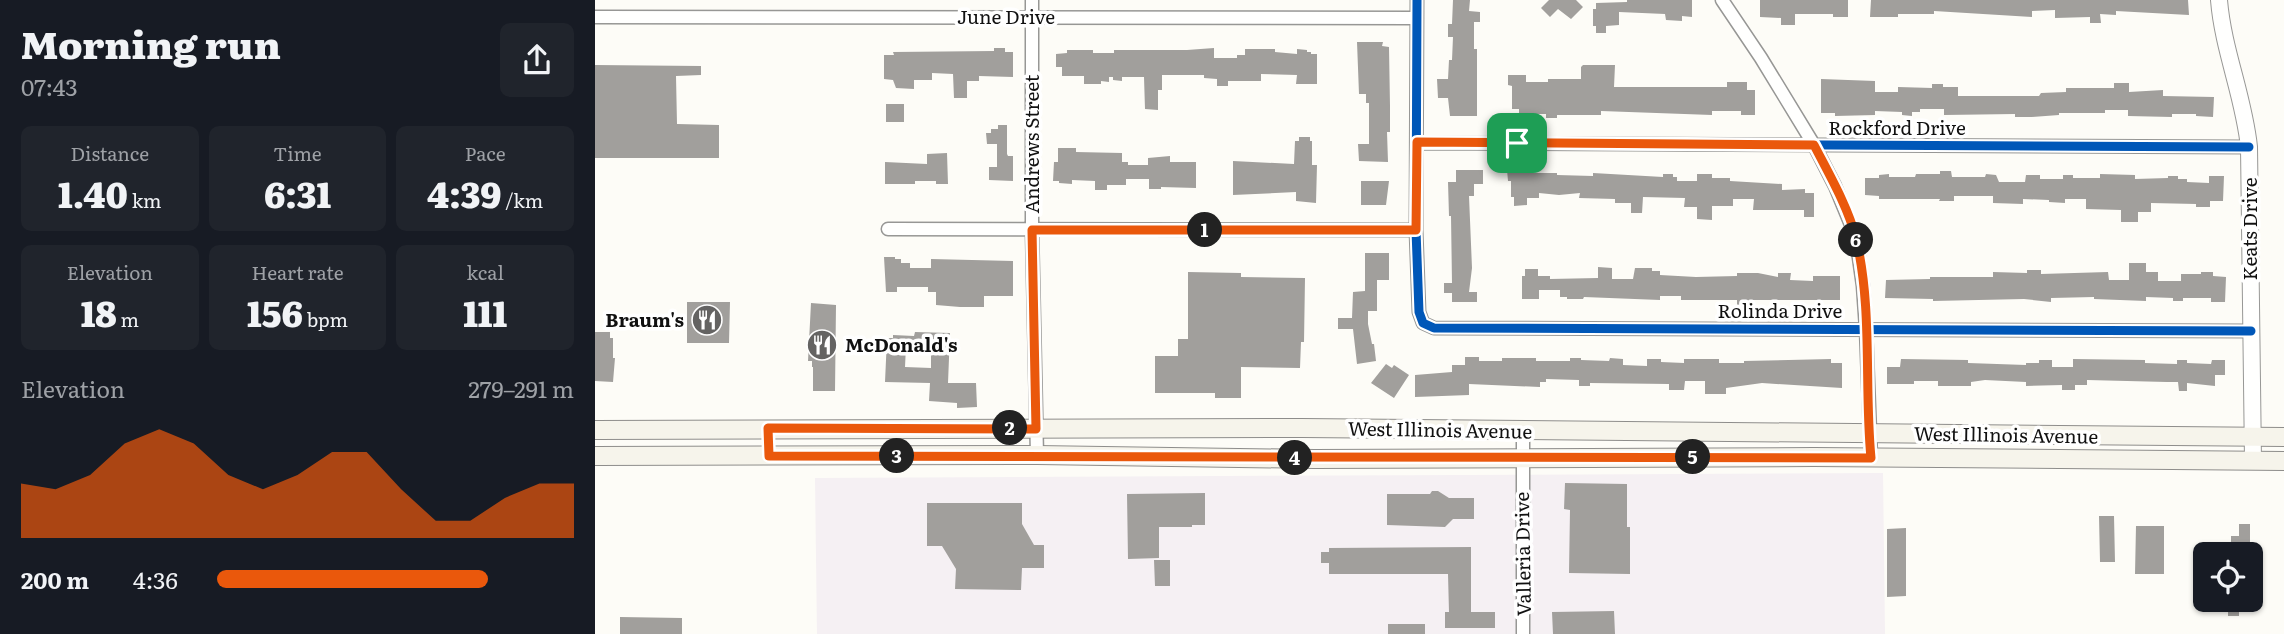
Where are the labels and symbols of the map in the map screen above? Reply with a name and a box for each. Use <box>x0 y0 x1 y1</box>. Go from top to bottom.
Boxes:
street label: June Drive <box>957 2 1055 30</box>
street label: Andrews Street <box>1017 74 1045 214</box>
pin <box>1487 113 1547 173</box>
street label: Rockford Drive <box>1828 113 1966 141</box>
street label: Keats Drive <box>2235 177 2263 281</box>
pin: 1 <box>1187 212 1223 247</box>
pin: 6 <box>1839 222 1873 258</box>
street label: Rolinda Drive <box>1718 296 1843 324</box>
restaurant icon: Braum's <box>690 303 724 337</box>
place label: Braum's <box>605 305 684 333</box>
restaurant icon: McDonald's <box>805 328 839 362</box>
place label: McDonald's <box>845 330 957 358</box>
pin: 2 <box>993 410 1027 446</box>
street label: West Illinois Avenue <box>1348 413 1533 445</box>
street label: West Illinois Avenue <box>1914 418 2099 450</box>
pin: 3 <box>879 438 915 474</box>
pin: 4 <box>1277 440 1313 476</box>
pin: 5 <box>1675 440 1711 475</box>
street label: Valleria Drive <box>1507 491 1537 616</box>

